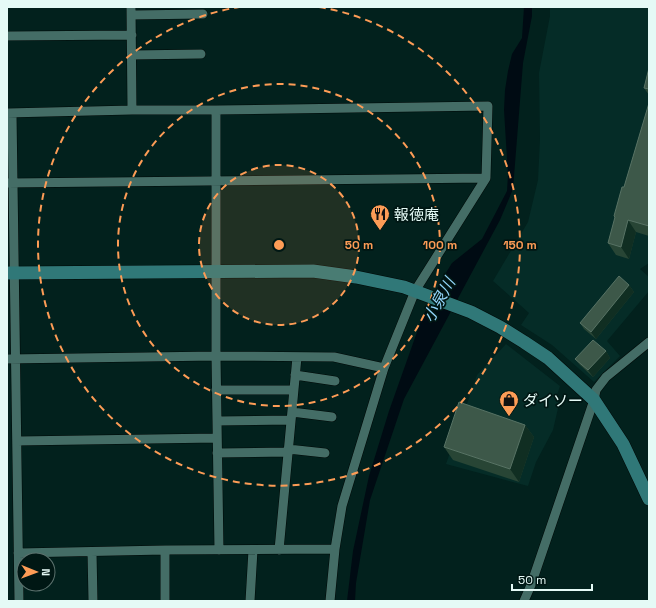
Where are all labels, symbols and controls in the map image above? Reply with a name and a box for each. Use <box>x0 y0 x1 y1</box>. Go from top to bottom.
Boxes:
restaurant icon: 報徳庵 <box>369 203 391 231</box>
place label: 報徳庵 <box>394 205 439 224</box>
text: 50 m <box>345 237 373 253</box>
text: 100 m <box>423 237 457 253</box>
text: 150 m <box>503 237 537 253</box>
centre of rings <box>272 238 286 252</box>
water label: 小泉川 <box>418 272 461 326</box>
shop icon: ダイソー <box>498 389 520 417</box>
place label: ダイソー <box>523 391 583 410</box>
north arrow <box>16 552 56 592</box>
scale bar <box>512 566 592 592</box>
text: N <box>39 568 53 576</box>
text: 50 m <box>518 572 546 588</box>

